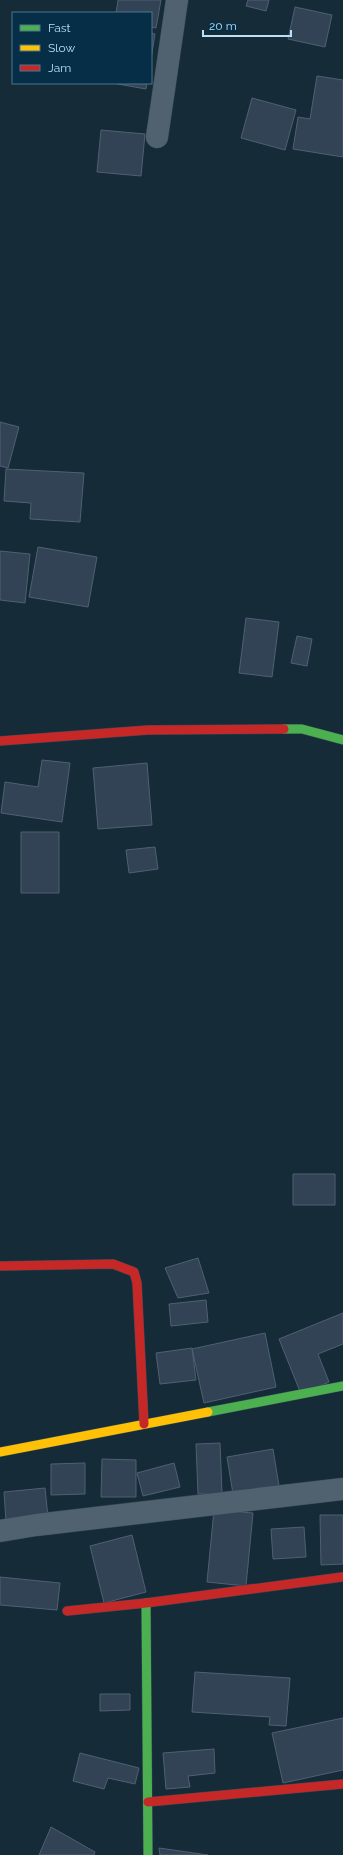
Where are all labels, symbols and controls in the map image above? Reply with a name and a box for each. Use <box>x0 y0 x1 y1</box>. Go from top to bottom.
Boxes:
legend <box>12 12 152 84</box>
scale bar <box>203 12 291 38</box>
text: 20 m <box>209 19 237 33</box>
text: Fast <box>48 21 71 35</box>
text: Slow <box>48 41 75 55</box>
text: Jam <box>48 61 71 75</box>

